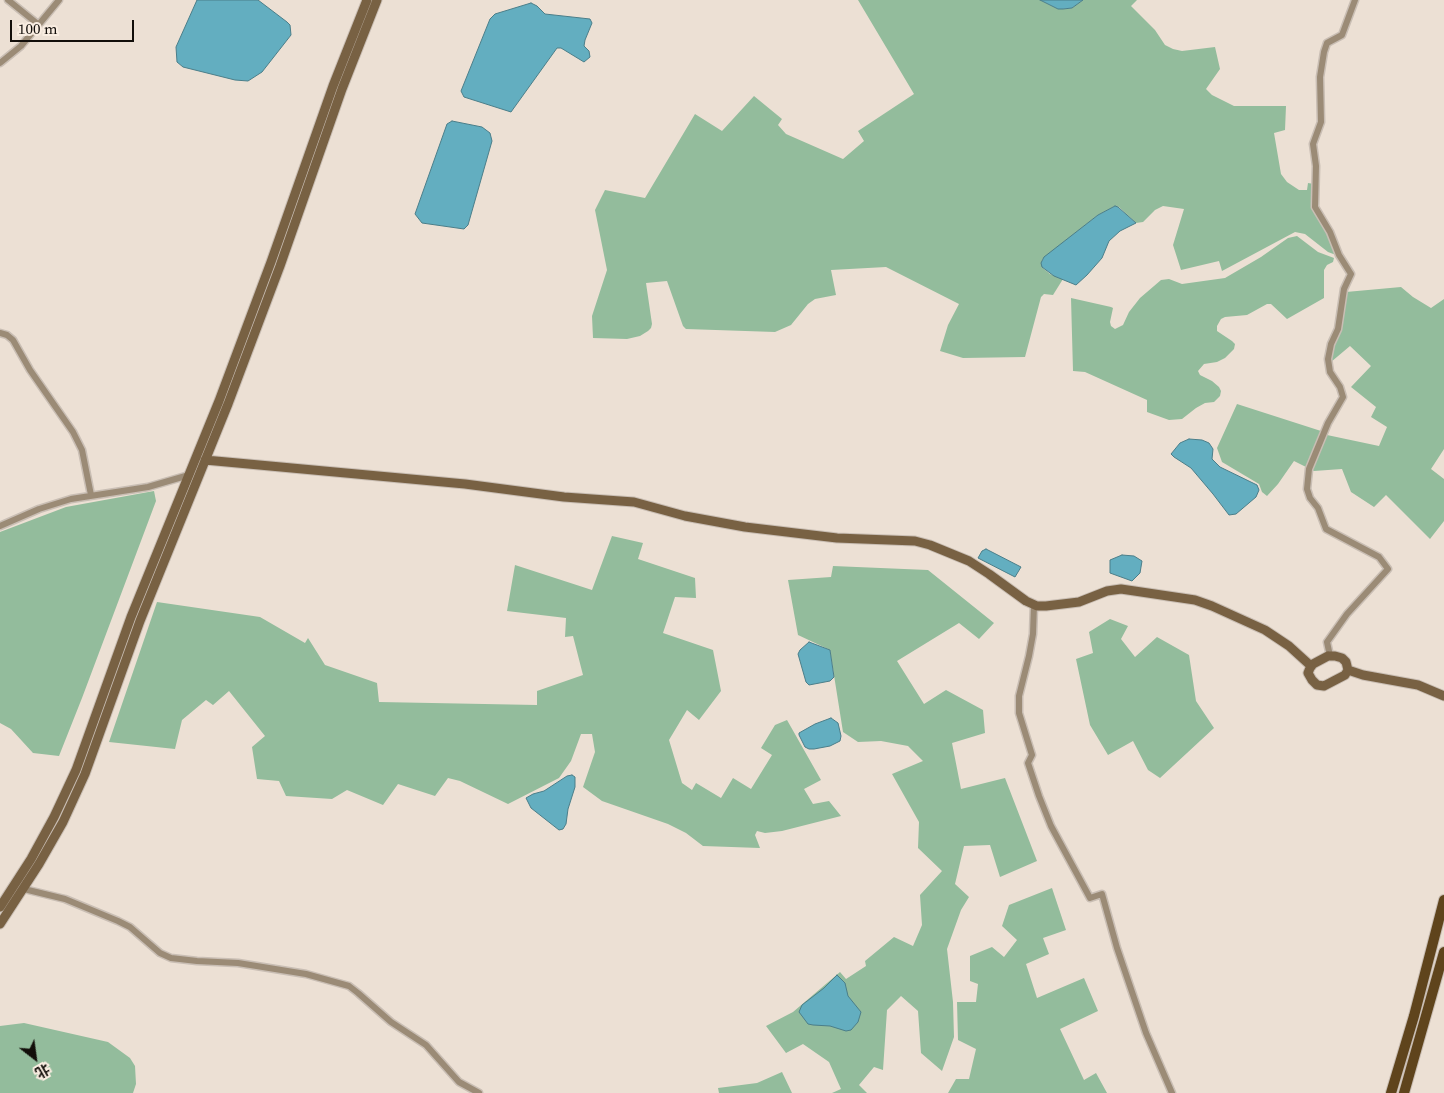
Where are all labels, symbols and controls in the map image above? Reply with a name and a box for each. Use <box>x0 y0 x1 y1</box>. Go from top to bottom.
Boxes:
scale bar <box>12 10 136 42</box>
text: 100 m <box>18 18 58 39</box>
north arrow <box>10 1033 60 1083</box>
text: 北 <box>31 1059 54 1083</box>

